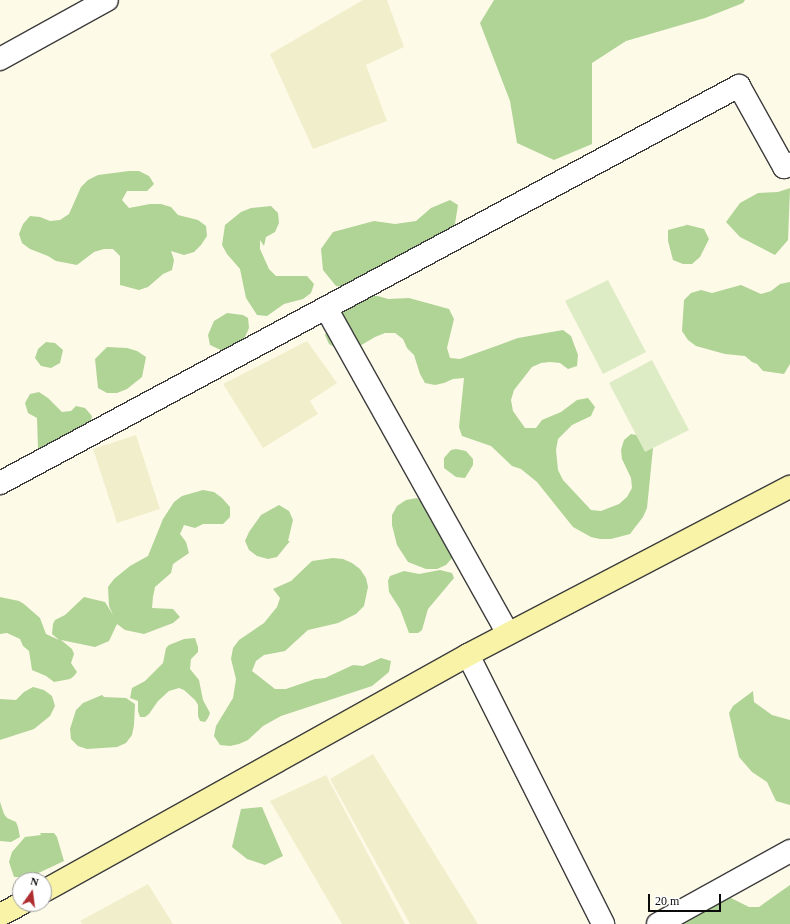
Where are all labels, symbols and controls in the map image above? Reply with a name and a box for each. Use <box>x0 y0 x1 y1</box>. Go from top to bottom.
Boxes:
north arrow <box>12 872 52 912</box>
text: N <box>29 875 40 888</box>
scale bar <box>650 886 723 912</box>
text: 20 m <box>655 894 679 908</box>

